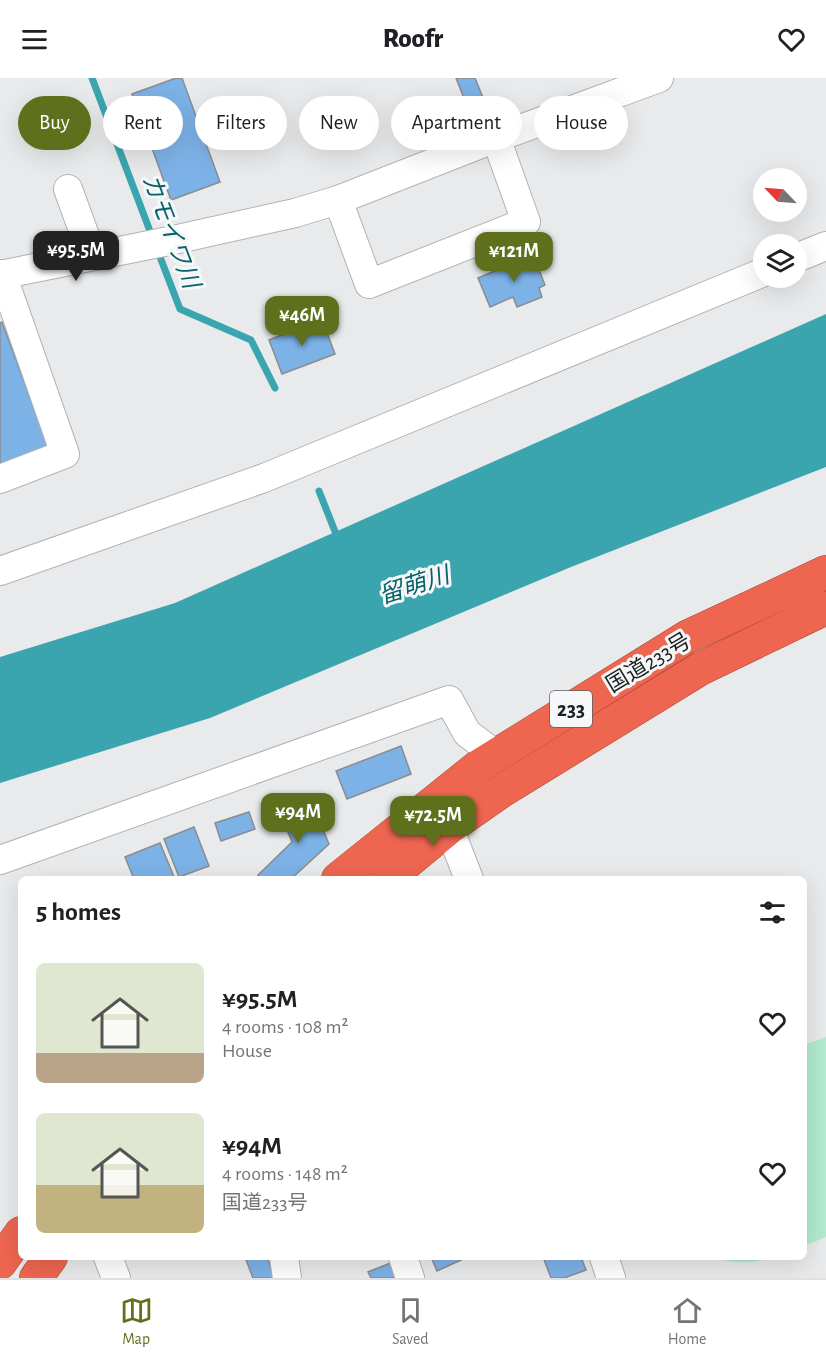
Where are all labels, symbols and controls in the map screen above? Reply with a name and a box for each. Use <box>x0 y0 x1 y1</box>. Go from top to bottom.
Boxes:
icon: menu <box>18 23 51 56</box>
icon: heart <box>775 23 808 56</box>
text: Roofr <box>383 25 443 52</box>
chip: Buy <box>18 96 91 150</box>
chip: Rent <box>103 96 183 150</box>
chip: Filters <box>195 96 287 150</box>
chip: New <box>299 96 379 150</box>
chip: Apartment <box>391 96 522 150</box>
chip: House <box>534 96 628 150</box>
north arrow <box>753 168 807 222</box>
map controls <box>753 168 807 288</box>
water label: カモイワ川 <box>137 171 204 294</box>
pin: ¥95.5M <box>27 231 125 282</box>
pin: ¥121M <box>472 232 556 283</box>
button: layers <box>753 234 807 288</box>
text: ¥95.5M <box>47 240 105 260</box>
text: ¥121M <box>489 241 539 261</box>
pin: ¥46M <box>266 296 338 347</box>
text: ¥46M <box>279 305 325 325</box>
water label: 留萌川 <box>376 561 455 608</box>
street label: 国道233号 <box>602 628 695 697</box>
road number: 233 <box>550 691 592 727</box>
pin: ¥94M <box>262 793 334 844</box>
pin: ¥72.5M <box>384 796 482 847</box>
text: ¥94M <box>275 802 321 822</box>
text: ¥72.5M <box>404 805 462 825</box>
icon: filters <box>756 896 789 929</box>
text: 5 homes <box>36 899 121 925</box>
text: ¥95.5M <box>222 986 297 1012</box>
icon: home <box>84 987 156 1059</box>
icon: heart <box>756 1007 789 1040</box>
text: 4 rooms · 108 m² <box>222 1017 349 1037</box>
text: House <box>222 1041 272 1061</box>
text: ¥94M <box>222 1133 282 1159</box>
icon: home <box>84 1137 156 1209</box>
icon: heart <box>756 1157 789 1190</box>
text: 4 rooms · 148 m² <box>222 1164 348 1184</box>
text: 国道233号 <box>222 1193 308 1213</box>
tab: Map <box>120 1294 153 1349</box>
tab: Saved <box>392 1294 429 1349</box>
tab: Home <box>668 1294 706 1349</box>

